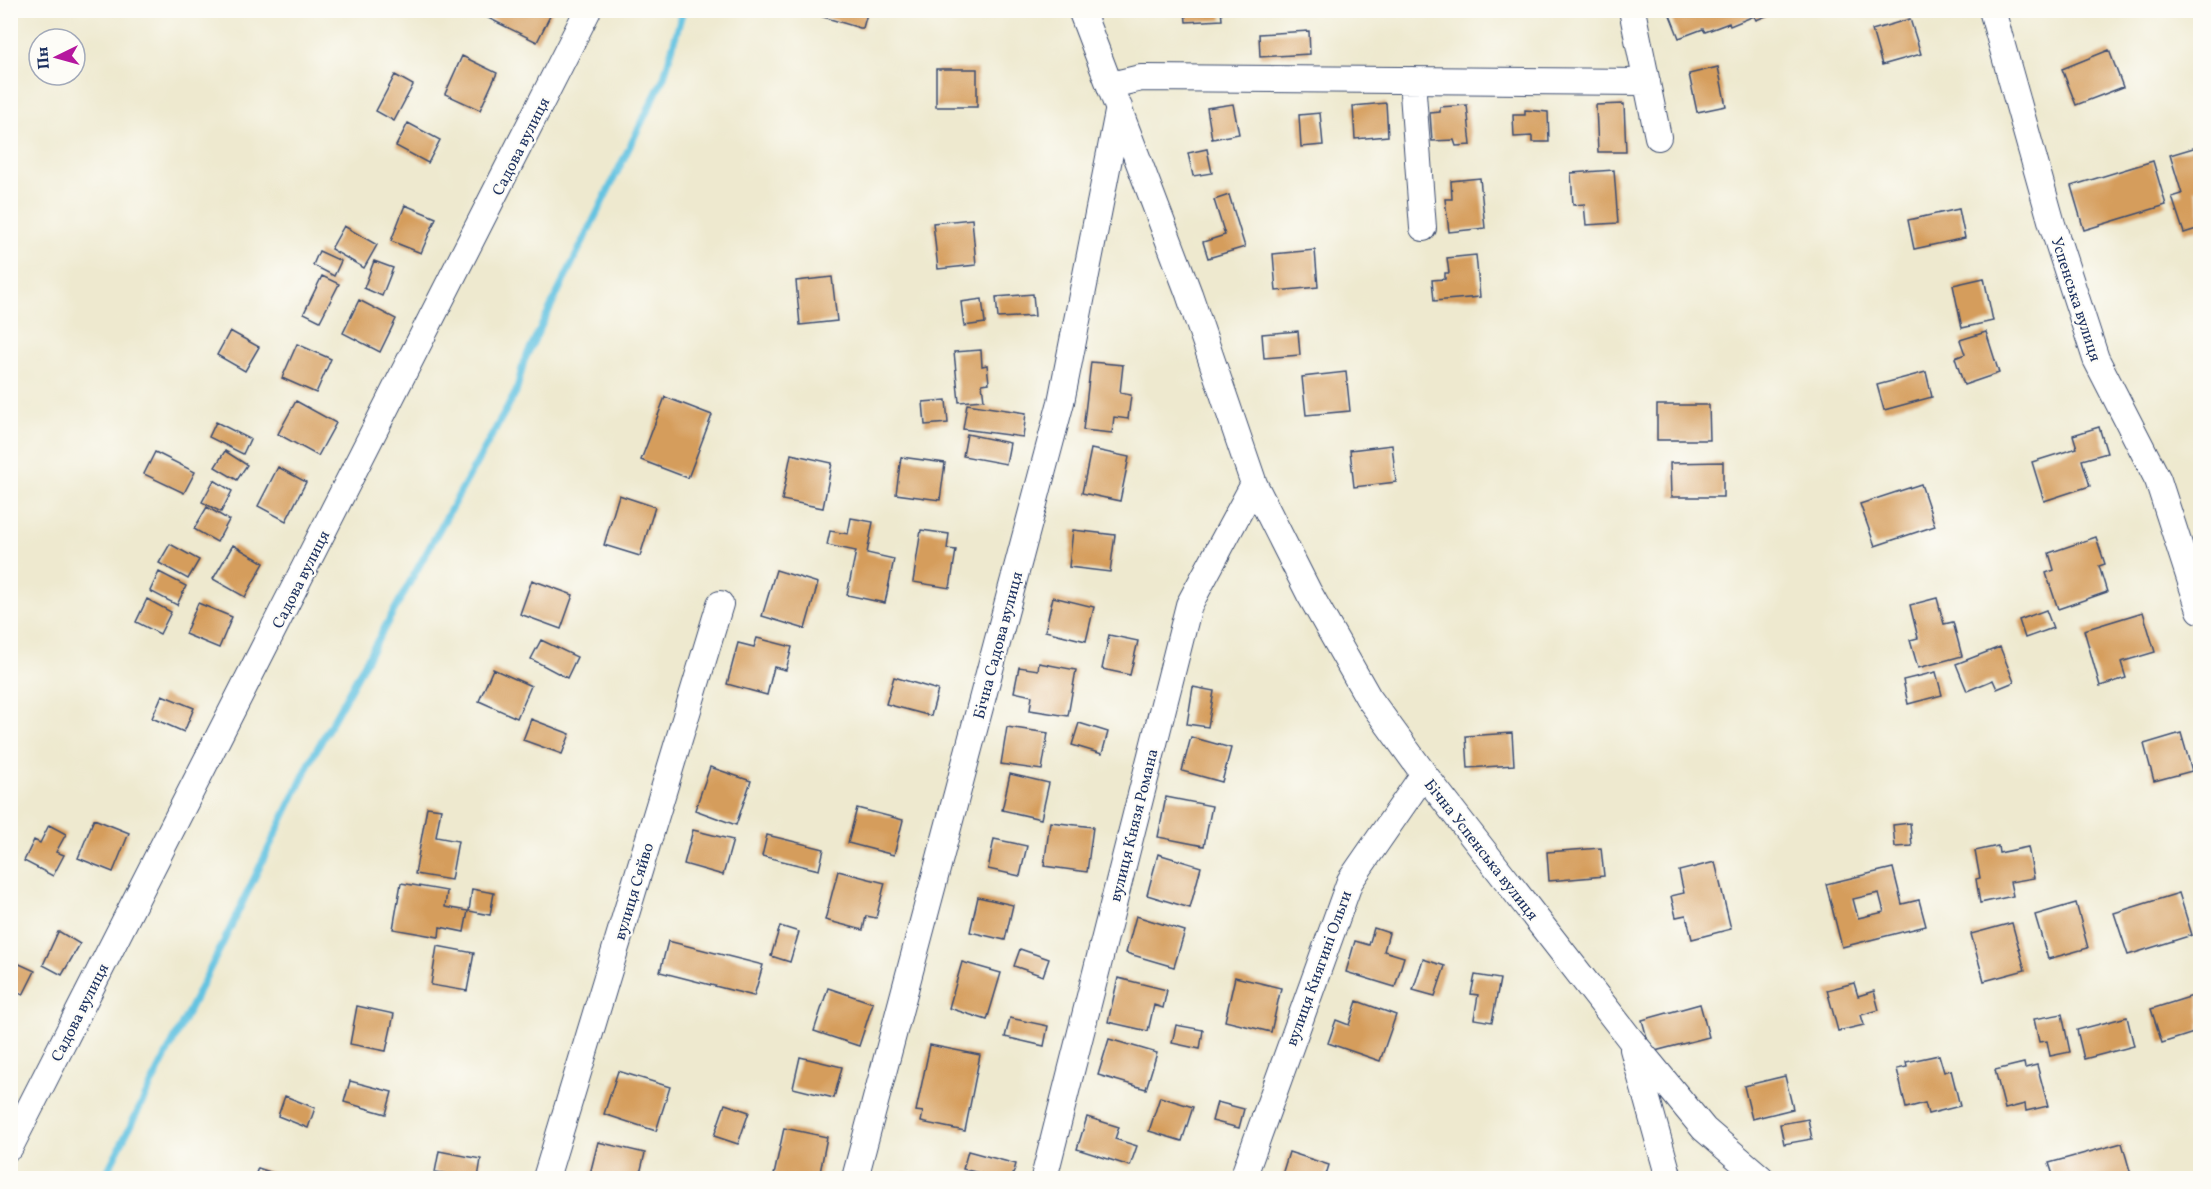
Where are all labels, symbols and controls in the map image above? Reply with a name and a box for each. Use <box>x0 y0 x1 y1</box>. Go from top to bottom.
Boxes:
north arrow <box>27 27 87 87</box>
text: Пн <box>32 46 56 70</box>
street label: Садова вулиця <box>488 94 556 200</box>
street label: Успенська вулиця <box>2045 235 2106 365</box>
street label: Садова вулиця <box>268 527 336 633</box>
street label: Бічна Садова вулиця <box>969 569 1029 722</box>
street label: вулиця Князя Романа <box>1105 747 1165 904</box>
street label: Бічна Успенська вулиця <box>1418 775 1543 926</box>
street label: вулиця Сяйво <box>610 840 660 943</box>
street label: вулиця Княгині Ольги <box>1282 888 1358 1049</box>
street label: Садова вулиця <box>47 960 115 1066</box>

